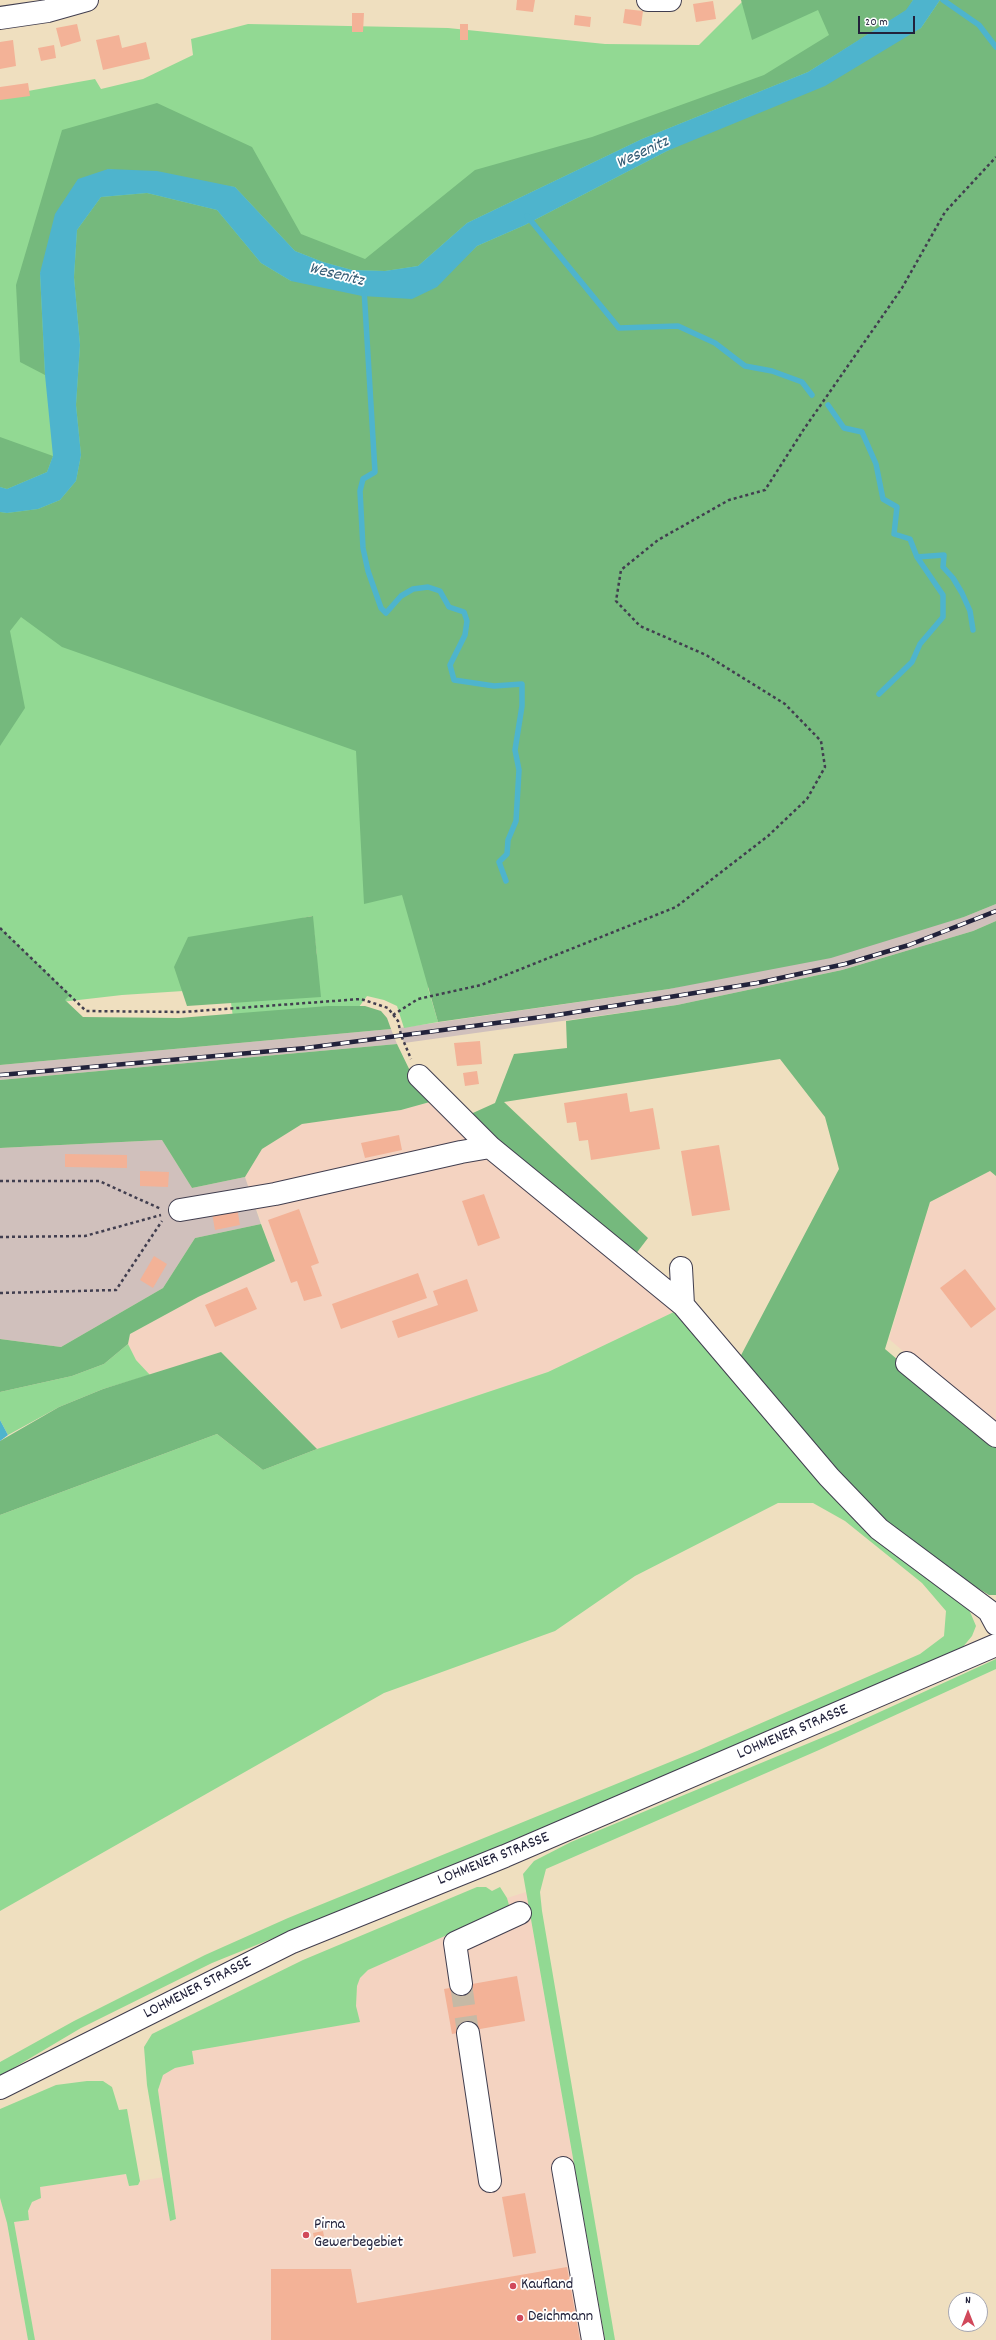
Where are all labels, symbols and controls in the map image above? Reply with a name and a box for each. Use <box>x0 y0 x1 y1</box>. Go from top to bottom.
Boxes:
scale bar <box>860 8 917 34</box>
text: 20 m <box>865 14 888 31</box>
water label: Wesenitz <box>614 133 672 175</box>
water label: Wesenitz <box>307 259 365 293</box>
street label: LOHMENER STRASSE <box>735 1701 851 1765</box>
street label: LOHMENER STRASSE <box>435 1829 553 1891</box>
street label: LOHMENER STRASSE <box>141 1954 255 2024</box>
place label: Pirna Gewerbegebiet <box>314 2216 403 2254</box>
marker: Pirna Gewerbegebiet <box>301 2230 311 2240</box>
place label: Kaufland <box>521 2276 573 2296</box>
marker: Kaufland <box>508 2281 518 2291</box>
north arrow <box>948 2292 988 2332</box>
text: N <box>965 2293 971 2309</box>
place label: Deichmann <box>528 2308 593 2328</box>
marker: Deichmann <box>515 2313 525 2323</box>

